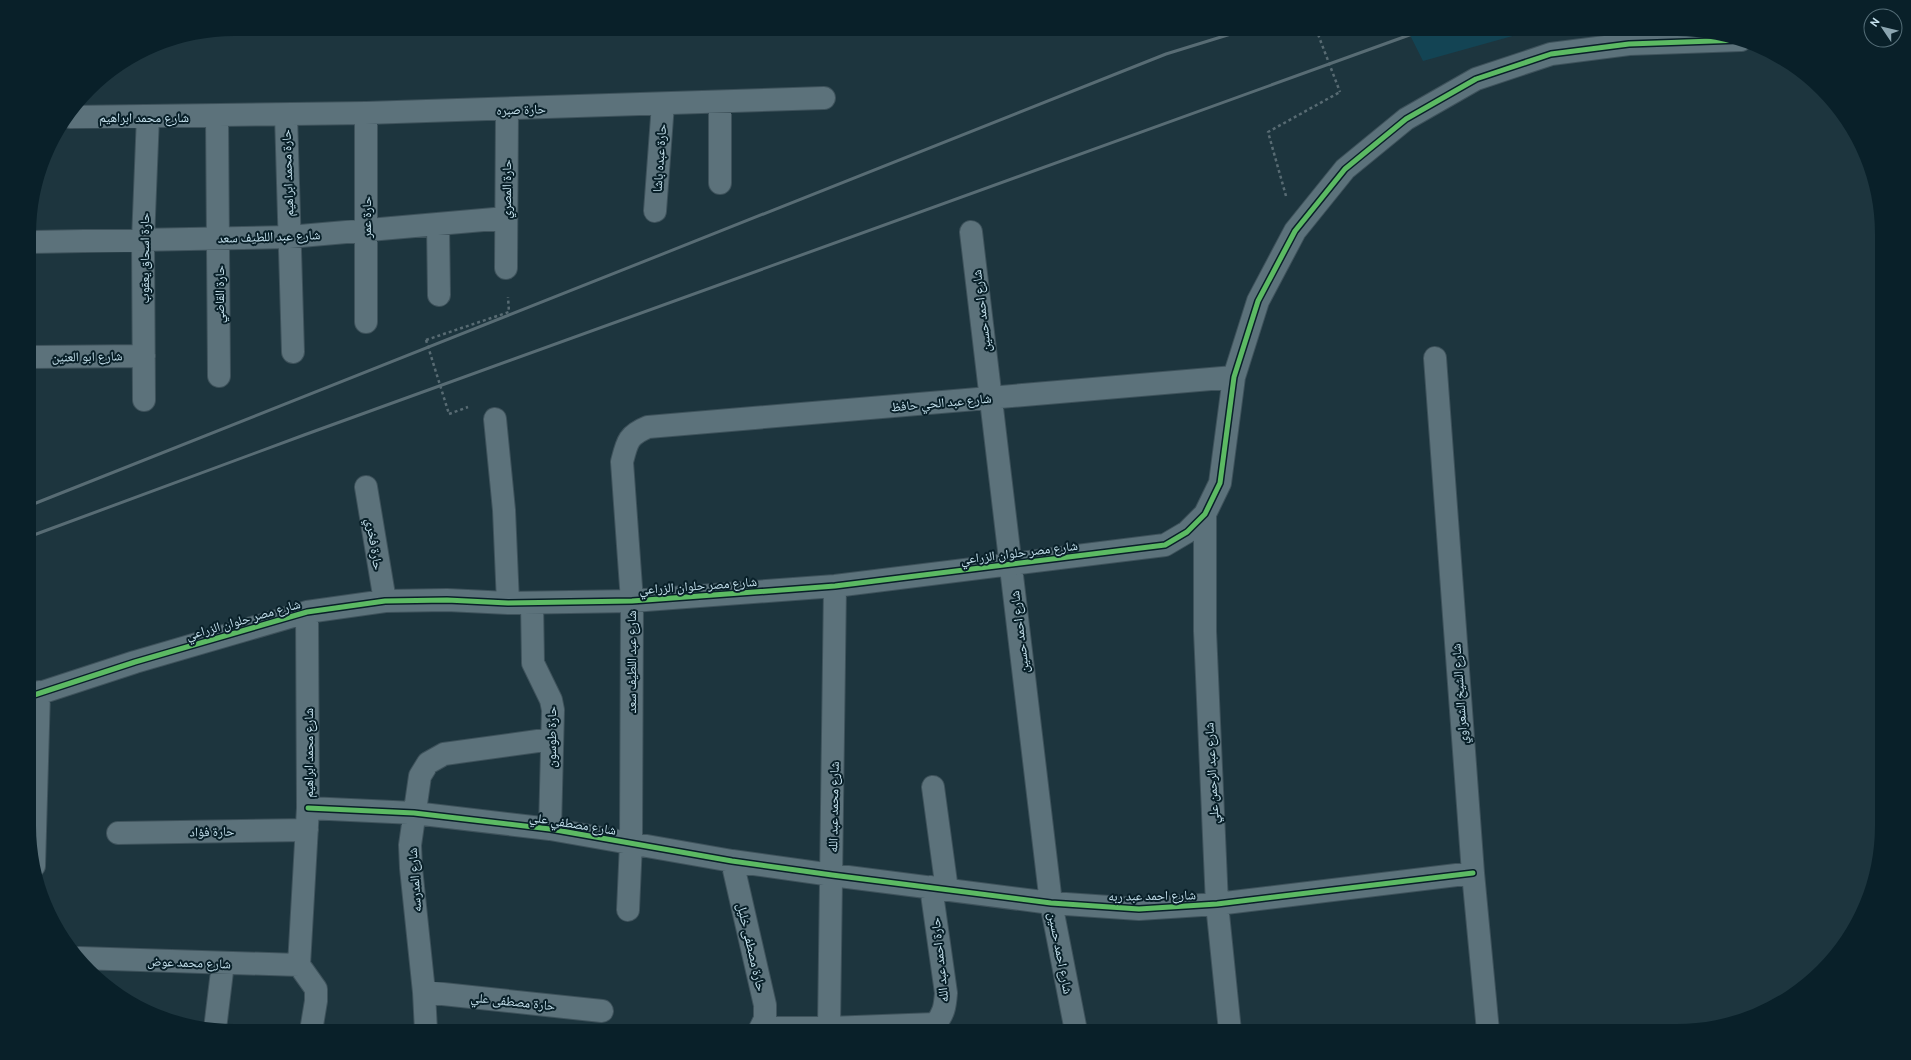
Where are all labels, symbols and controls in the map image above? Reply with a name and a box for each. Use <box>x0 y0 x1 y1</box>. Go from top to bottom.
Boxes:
north arrow <box>1863 8 1903 48</box>
text: N <box>1868 16 1884 30</box>
street label: حارة صبره <box>496 102 546 120</box>
street label: شارع محمد ابراهيم <box>99 111 189 127</box>
street label: حارة عبده باشا <box>651 123 671 193</box>
street label: حارة محمد ابراهيم <box>279 129 299 217</box>
street label: حارة المصري <box>500 159 517 219</box>
street label: حارة عمر <box>360 196 376 239</box>
street label: حارة اسحاق يعقوب <box>138 213 154 304</box>
street label: شارع عبد اللطيف سعد <box>217 228 321 248</box>
street label: حارة القاضي <box>213 265 230 323</box>
street label: شارع احمد حسين <box>970 269 996 353</box>
street label: شارع ابو العنين <box>51 349 123 367</box>
street label: شارع عبد الحي حافظ <box>890 392 992 418</box>
street label: حارة فخري <box>360 517 385 572</box>
street label: شارع مصر حلوان الزراعي <box>960 539 1079 570</box>
street label: شارع مصر حلوان الزراعي <box>639 575 758 600</box>
street label: شارع احمد حسين <box>1008 590 1034 674</box>
street label: شارع مصر حلوان الزراعي <box>185 597 303 646</box>
street label: شارع عبد اللطيف سعد <box>625 610 641 714</box>
street label: شارع الشيخ الشعراوي <box>1449 643 1474 745</box>
street label: حارة طوسون <box>545 706 561 768</box>
street label: شارع محمد ابراهيم <box>302 708 318 798</box>
street label: شارع عبد الرحمن علي <box>1202 722 1225 824</box>
street label: شارع محمد عبد الله <box>826 761 844 853</box>
street label: شارع مصطفي علي <box>528 810 617 841</box>
street label: حارة فؤاد <box>189 825 235 841</box>
street label: شارع المدرسه <box>406 847 426 913</box>
street label: شارع احمد عبد ربه <box>1108 888 1196 906</box>
street label: حارة مصطفى خليل <box>732 902 768 993</box>
street label: شارع احمد حسين <box>1043 911 1075 996</box>
street label: حارة احمد عبد الله <box>929 917 953 1003</box>
street label: شارع محمد عوض <box>147 955 231 973</box>
street label: حارة مصطفى علي <box>470 991 556 1017</box>

